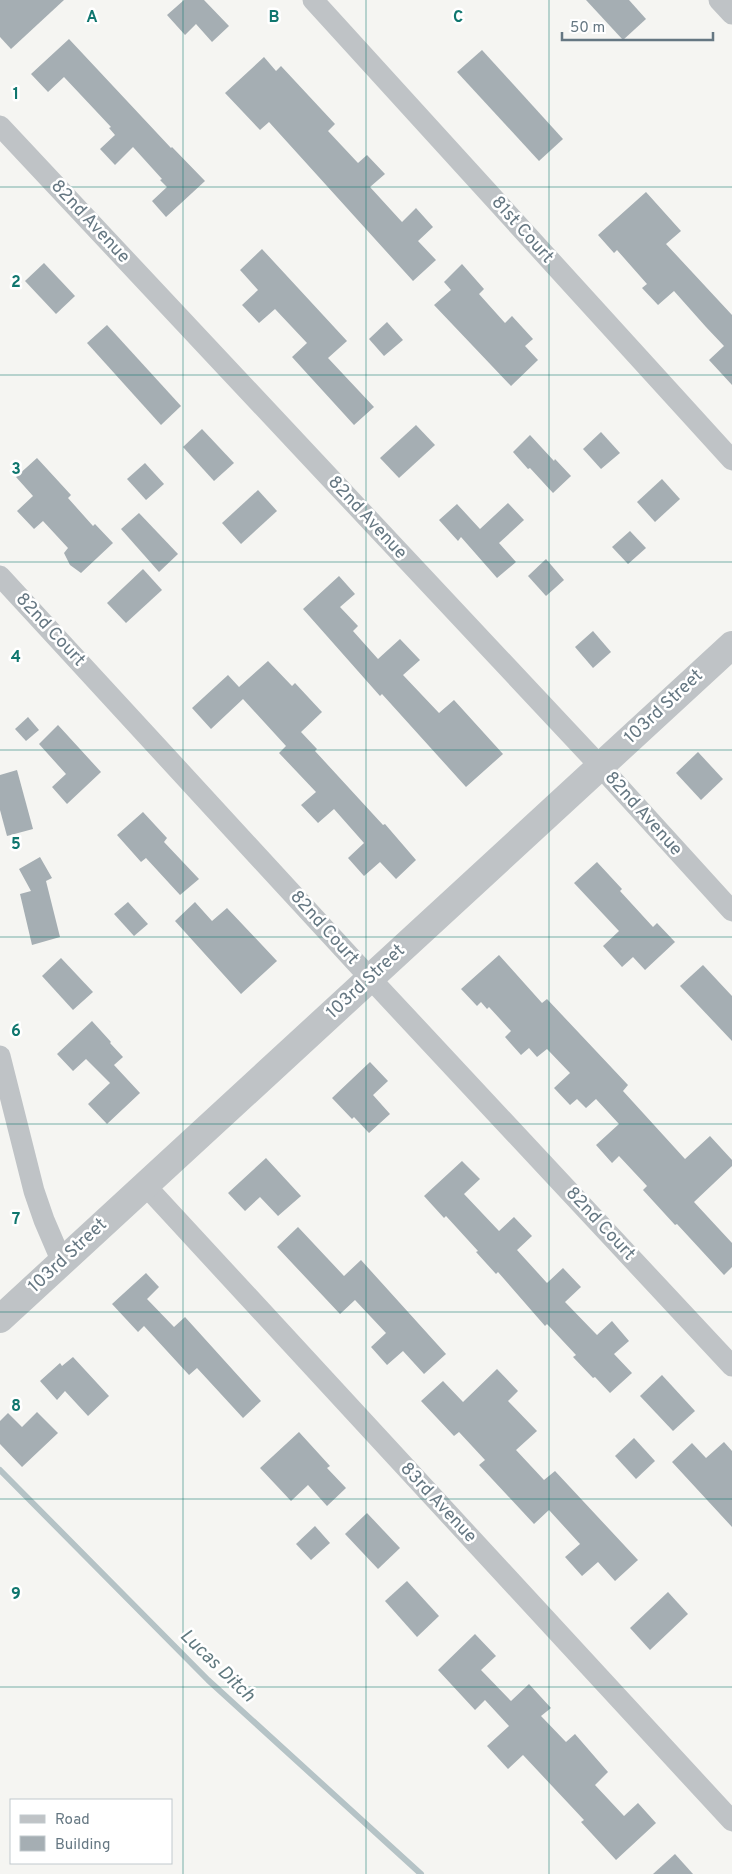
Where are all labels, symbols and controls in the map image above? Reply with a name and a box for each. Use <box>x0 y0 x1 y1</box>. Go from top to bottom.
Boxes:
text: A <box>86 8 98 28</box>
text: B <box>268 8 280 28</box>
text: C <box>453 8 463 28</box>
scale bar <box>562 10 713 42</box>
text: 50 m <box>570 19 605 38</box>
text: 1 <box>13 85 19 105</box>
street label: 82nd Avenue <box>45 175 135 269</box>
street label: 81st Court <box>486 192 558 268</box>
text: 2 <box>11 273 21 293</box>
text: 3 <box>11 460 21 480</box>
street label: 82nd Avenue <box>322 471 412 565</box>
street label: 82nd Court <box>10 588 90 672</box>
text: 4 <box>11 648 21 668</box>
street label: 103rd Street <box>620 665 708 749</box>
street label: 82nd Avenue <box>599 767 687 861</box>
text: 5 <box>11 835 21 855</box>
street label: 82nd Court <box>284 886 364 970</box>
street label: 103rd Street <box>322 940 410 1024</box>
text: 6 <box>11 1022 21 1042</box>
street label: 82nd Court <box>560 1182 640 1266</box>
text: 7 <box>12 1210 20 1230</box>
street label: 103rd Street <box>24 1214 112 1298</box>
text: 8 <box>11 1397 21 1417</box>
street label: 83rd Avenue <box>395 1458 481 1548</box>
text: 9 <box>11 1585 21 1605</box>
water label: Lucas Ditch <box>174 1624 260 1708</box>
legend <box>10 1799 172 1864</box>
text: Road <box>55 1811 90 1830</box>
text: Building <box>55 1836 110 1855</box>

